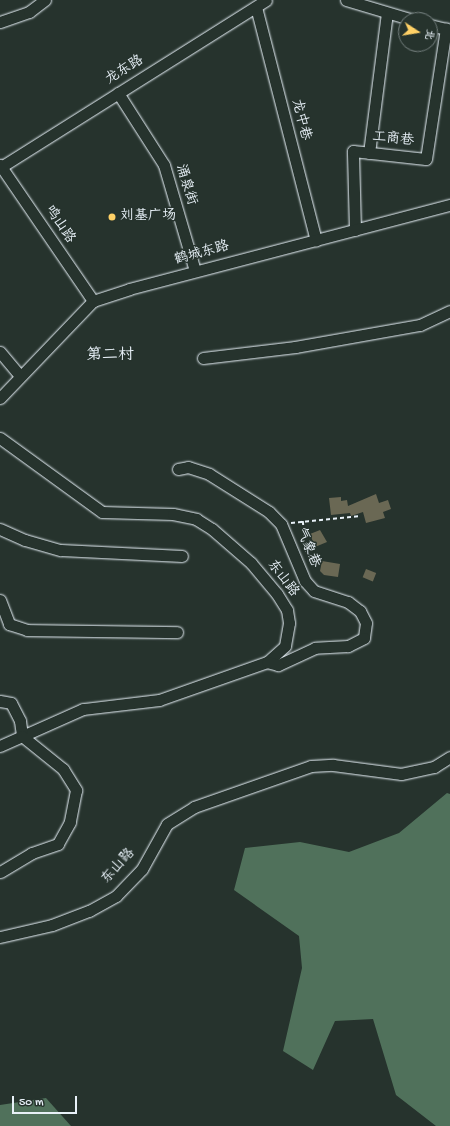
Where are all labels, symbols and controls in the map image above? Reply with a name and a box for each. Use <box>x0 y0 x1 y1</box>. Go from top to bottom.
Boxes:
north arrow <box>398 12 438 52</box>
text: 北 <box>422 28 436 41</box>
street label: 龙东路 <box>103 53 147 89</box>
street label: 龙中巷 <box>287 98 313 142</box>
street label: 工商巷 <box>371 129 415 151</box>
street label: 涌泉街 <box>171 162 199 208</box>
street label: 鸣山路 <box>40 203 78 247</box>
place label: 刘基广场 <box>120 209 176 225</box>
marker: 刘基广场 <box>107 212 117 222</box>
street label: 鹤城东路 <box>173 239 231 269</box>
district label: 第二村 <box>86 347 134 367</box>
street label: 气象巷 <box>291 525 323 571</box>
street label: 东山路 <box>263 557 301 601</box>
street label: 东山路 <box>99 846 139 888</box>
scale bar <box>14 1088 79 1114</box>
text: 50 m <box>19 1096 44 1110</box>

